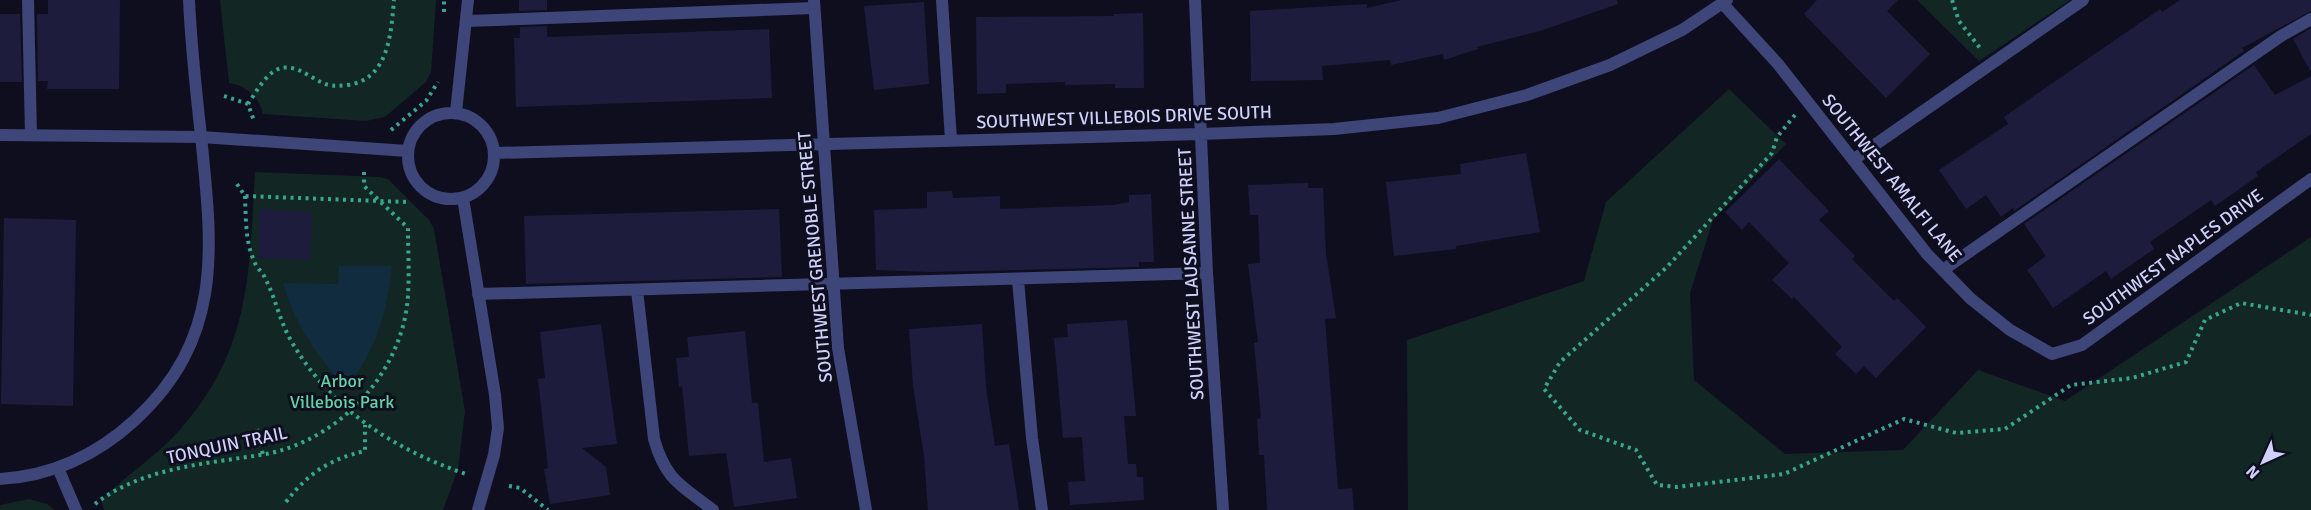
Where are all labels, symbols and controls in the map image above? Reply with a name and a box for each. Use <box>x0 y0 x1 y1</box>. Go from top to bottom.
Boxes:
street label: SOUTHWEST AMALFI LANE <box>1817 90 1967 266</box>
street label: SOUTHWEST VILLEBOIS DRIVE SOUTH <box>976 101 1272 133</box>
street label: SOUTHWEST GRENOBLE STREET <box>793 130 837 383</box>
street label: SOUTHWEST LAUSANNE STREET <box>1173 147 1209 401</box>
street label: SOUTHWEST NAPLES DRIVE <box>2078 184 2268 330</box>
park label: Arbor Villebois Park <box>290 370 394 413</box>
street label: TONQUIN TRAIL <box>165 421 289 469</box>
north arrow <box>2233 432 2293 492</box>
text: N <box>2242 461 2264 483</box>

